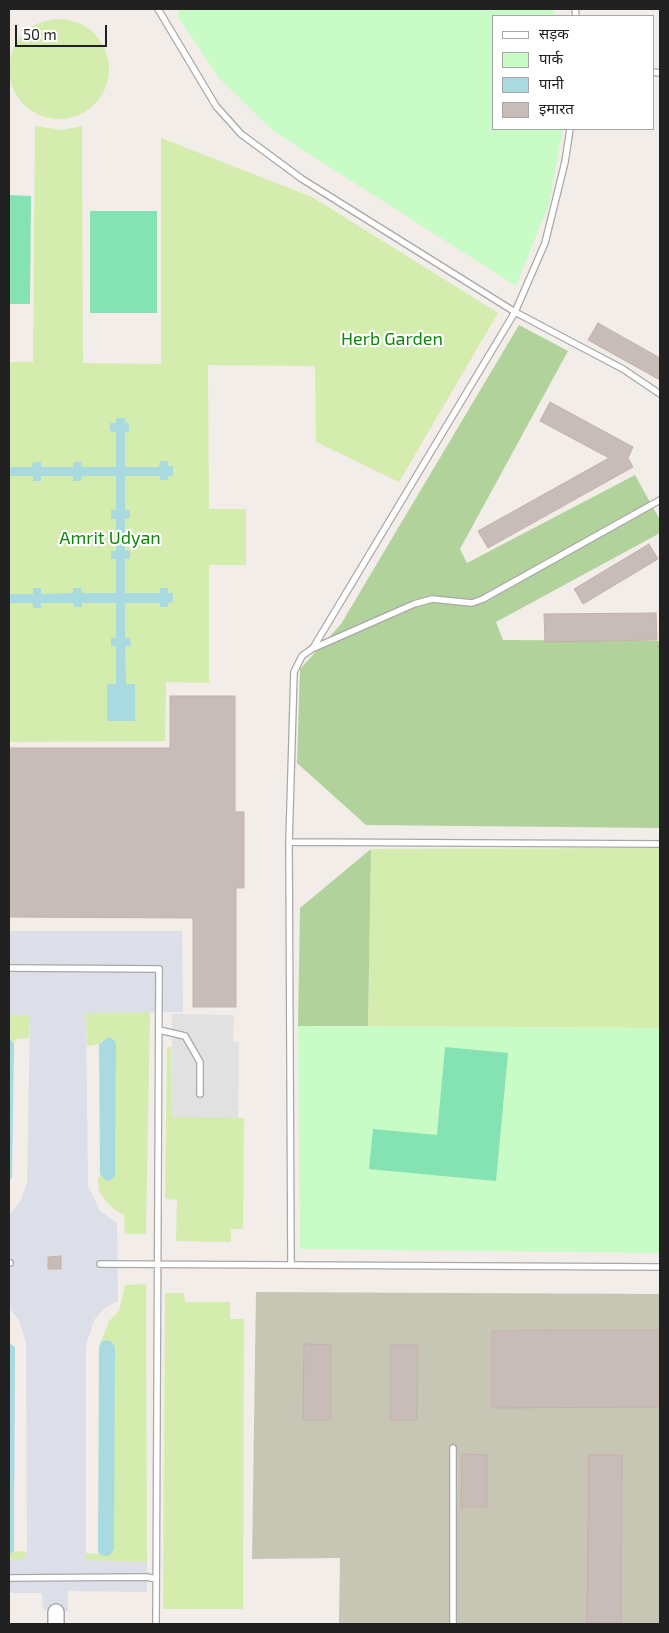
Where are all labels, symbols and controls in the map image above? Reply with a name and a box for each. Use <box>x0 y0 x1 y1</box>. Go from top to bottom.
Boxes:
scale bar <box>18 15 110 47</box>
legend <box>492 15 654 130</box>
text: सड़क <box>539 24 569 42</box>
text: 50 m <box>23 25 57 43</box>
text: पार्क <box>539 49 563 67</box>
text: पानी <box>539 74 564 92</box>
text: इमारत <box>539 99 574 117</box>
park label: Herb Garden <box>341 328 443 350</box>
park label: Amrit Udyan <box>59 527 161 549</box>

